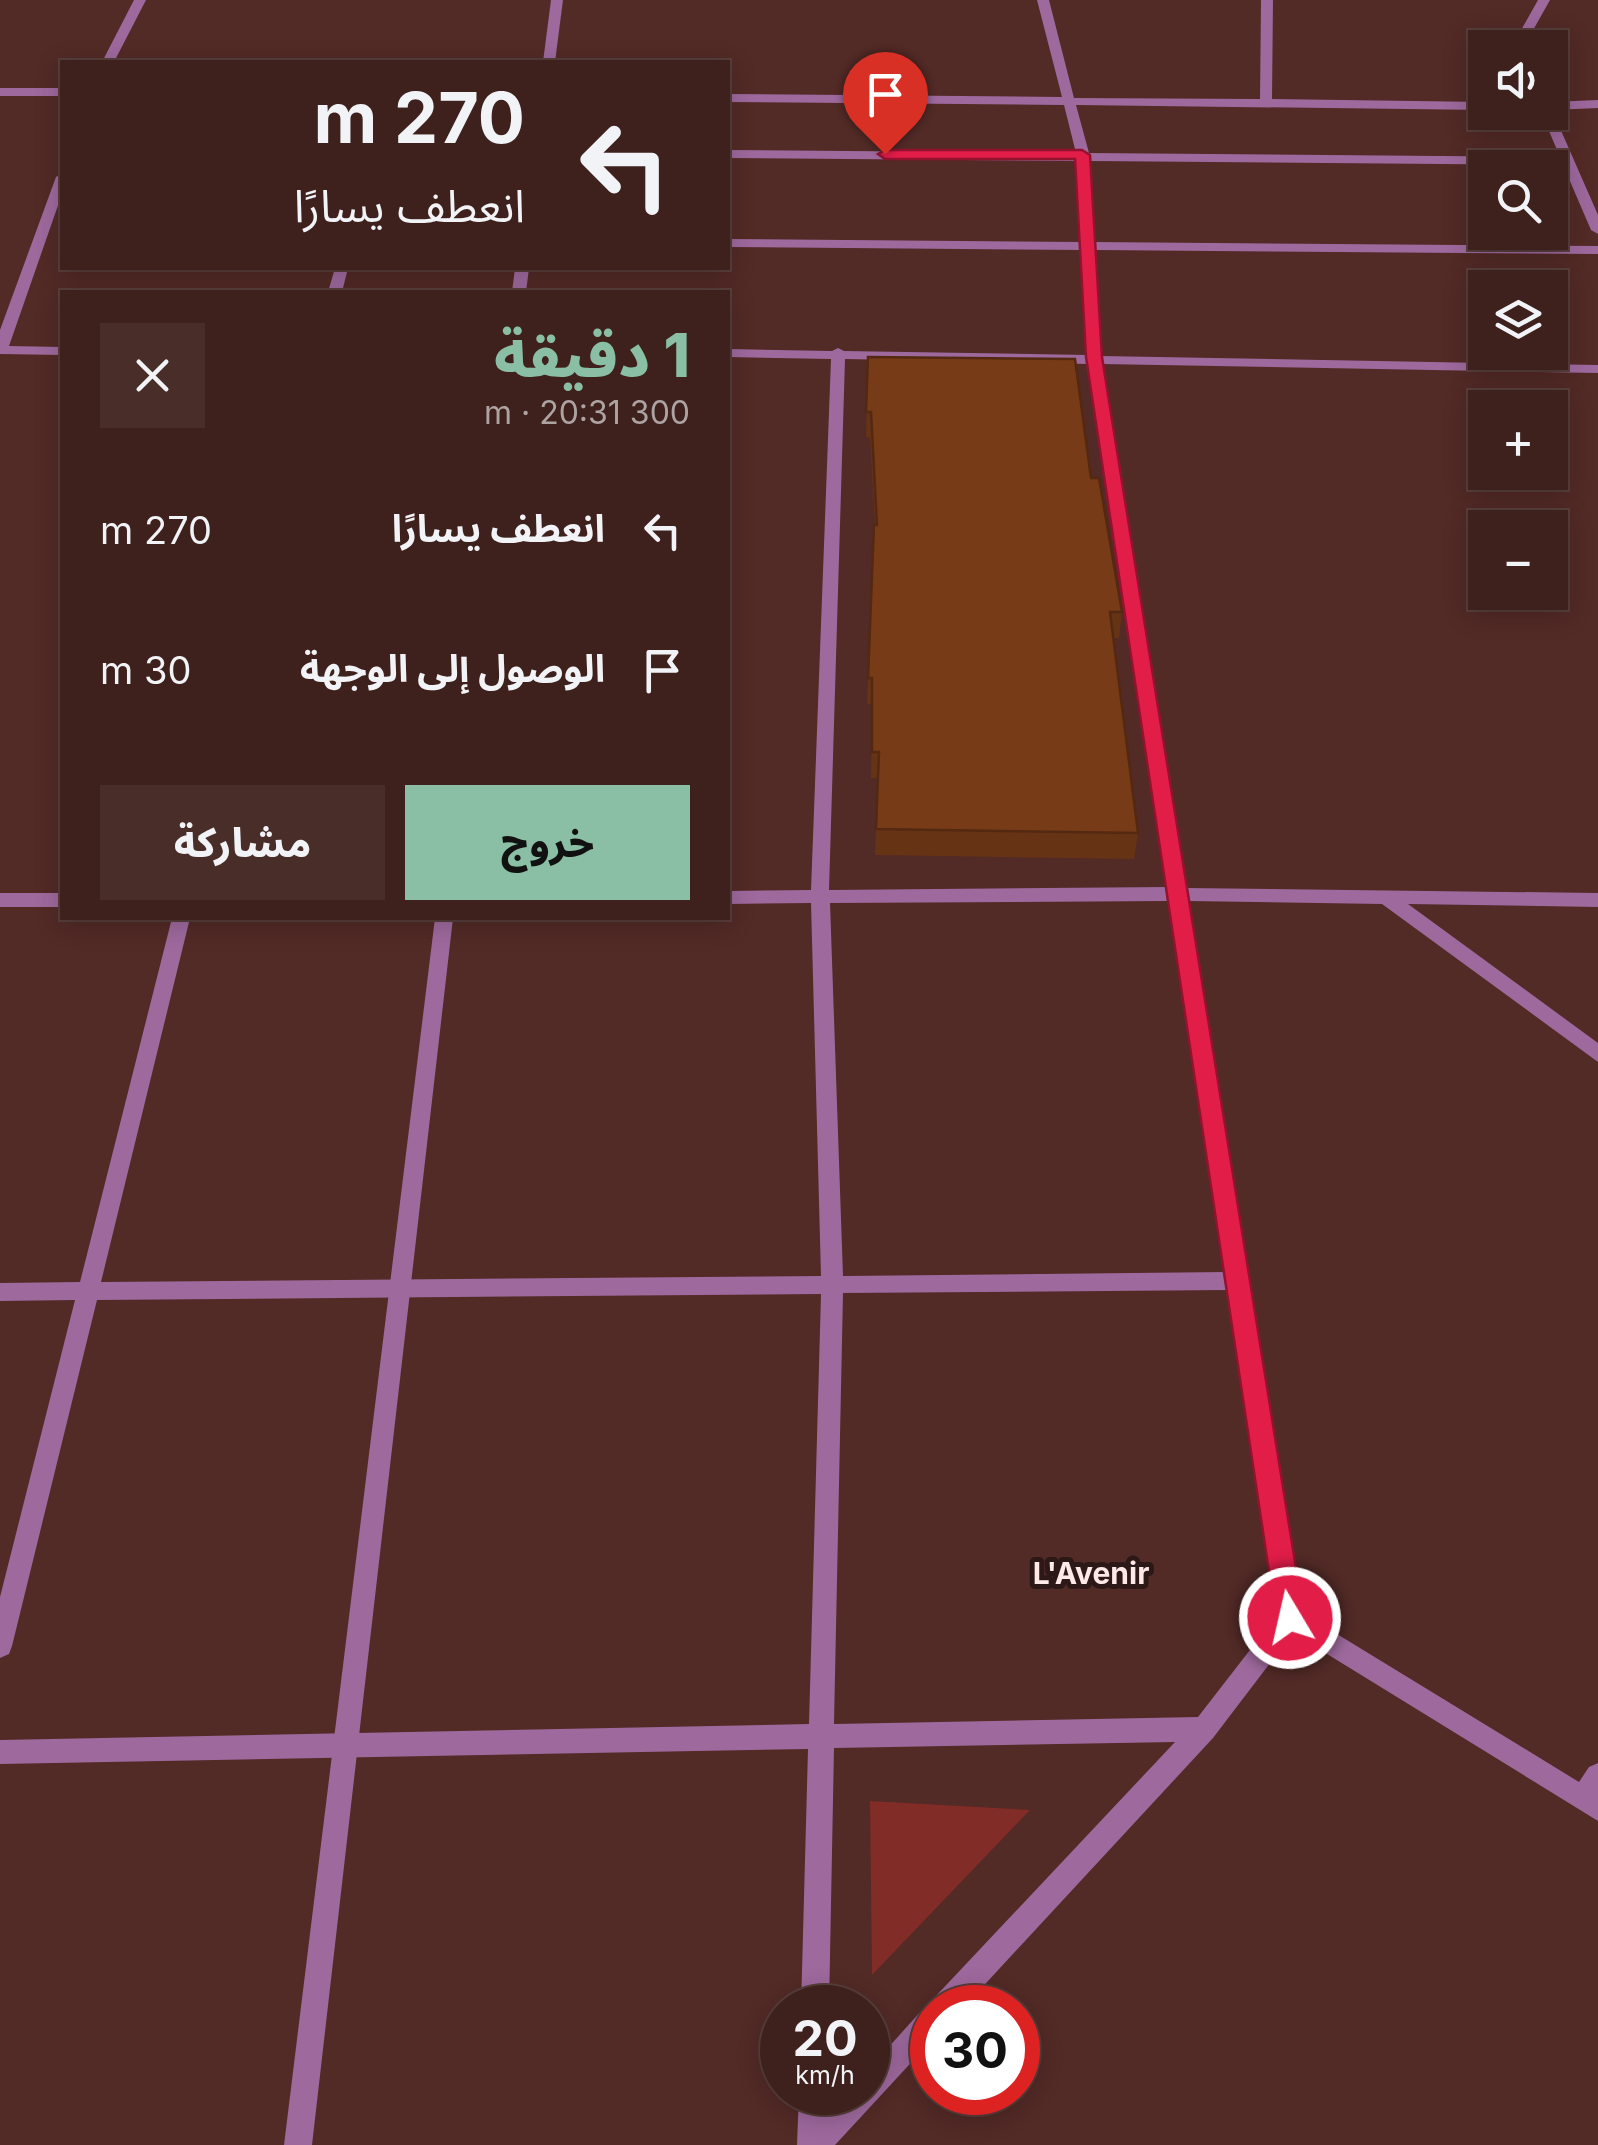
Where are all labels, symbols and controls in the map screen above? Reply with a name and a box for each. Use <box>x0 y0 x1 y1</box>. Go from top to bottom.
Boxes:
map controls <box>1468 30 1568 610</box>
button: sound <box>1468 30 1568 130</box>
pin <box>843 52 928 155</box>
icon: arrive <box>858 67 913 122</box>
text: 270 m <box>314 75 525 160</box>
icon: left <box>560 100 690 230</box>
button: search <box>1468 150 1568 250</box>
text: انعطف يسارًا <box>294 178 525 233</box>
button: layers <box>1468 270 1568 370</box>
text: 1 دقيقة <box>494 319 690 391</box>
button: close <box>100 323 205 428</box>
button: + <box>1468 390 1568 490</box>
text: 300 m · 20:31 <box>484 393 690 432</box>
icon: left <box>635 503 690 558</box>
text: انعطف يسارًا <box>392 505 605 551</box>
text: 270 m <box>100 507 212 553</box>
button: − <box>1468 510 1568 610</box>
icon: arrive <box>635 643 690 698</box>
text: الوصول إلى الوجهة <box>300 645 605 691</box>
text: 30 m <box>100 647 191 693</box>
button: مشاركة <box>100 785 385 900</box>
button: خروج <box>405 785 690 900</box>
district label: L'Avenir <box>1033 1555 1149 1591</box>
position arrow <box>1238 1566 1342 1670</box>
speed limit sign: 30 <box>910 1985 1040 2115</box>
text: 20 <box>792 2008 858 2068</box>
text: km/h <box>795 2060 855 2090</box>

